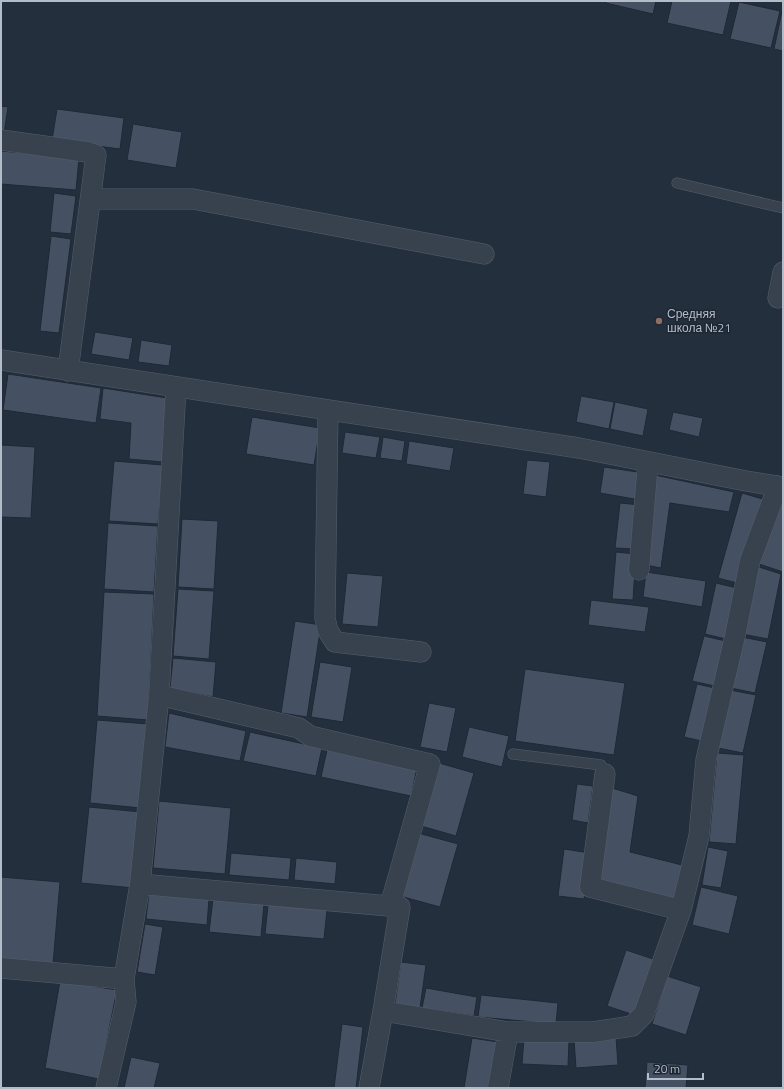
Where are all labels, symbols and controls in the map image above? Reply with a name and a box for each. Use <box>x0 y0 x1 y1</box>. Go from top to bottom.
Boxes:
place label: Средняя школа №21 <box>667 304 731 337</box>
marker: Средняя школа №21 <box>654 316 664 326</box>
scale bar <box>648 1055 703 1081</box>
text: 20 m <box>654 1059 680 1078</box>

